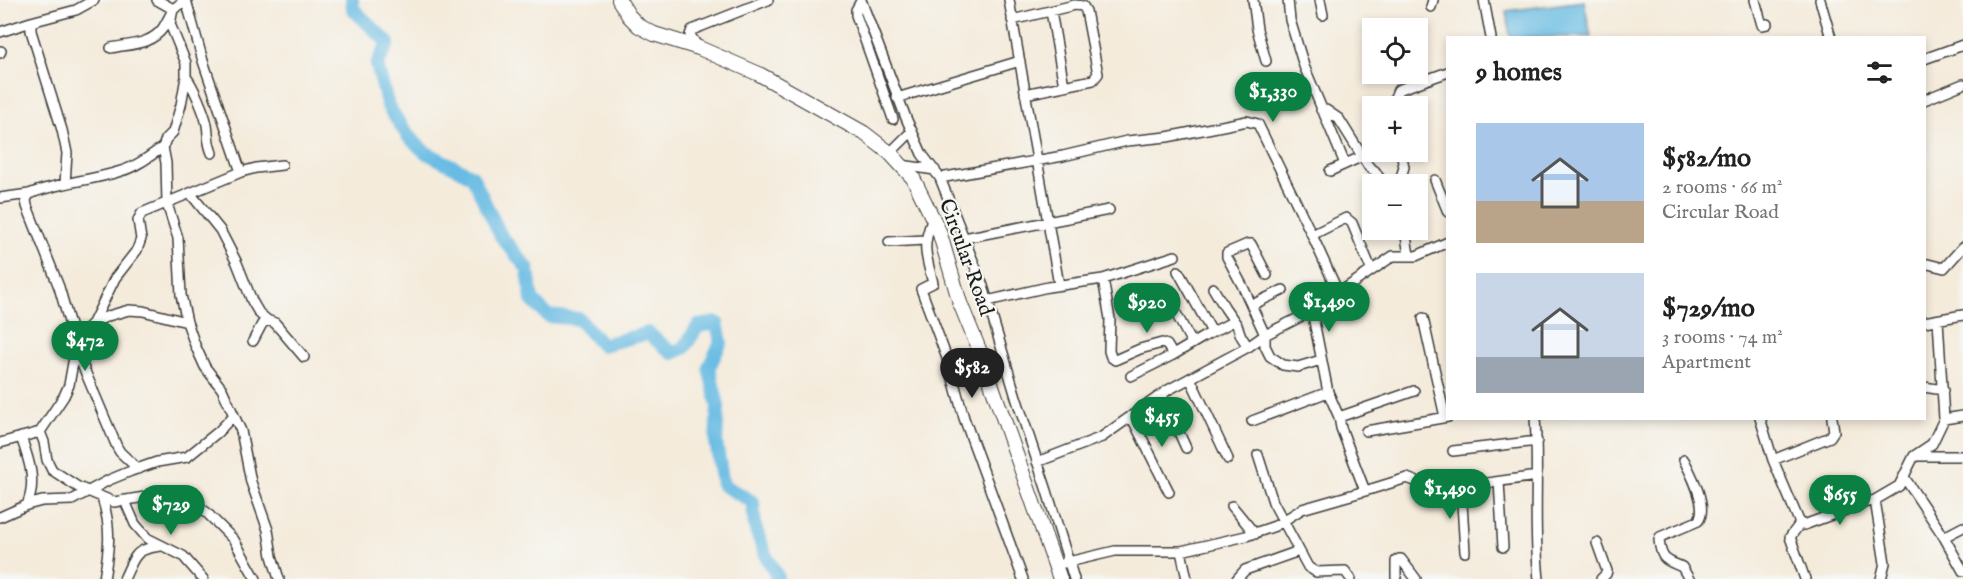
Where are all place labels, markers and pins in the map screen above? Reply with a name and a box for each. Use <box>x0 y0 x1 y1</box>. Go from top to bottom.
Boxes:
pin: $1,330 <box>1224 72 1322 123</box>
pin: $1,490 <box>1280 282 1378 333</box>
pin: $920 <box>1111 283 1183 334</box>
pin: $472 <box>49 321 121 372</box>
pin: $582 <box>936 348 1008 399</box>
pin: $455 <box>1126 397 1198 448</box>
pin: $1,490 <box>1401 469 1499 520</box>
pin: $655 <box>1804 475 1876 526</box>
pin: $729 <box>135 485 207 536</box>

